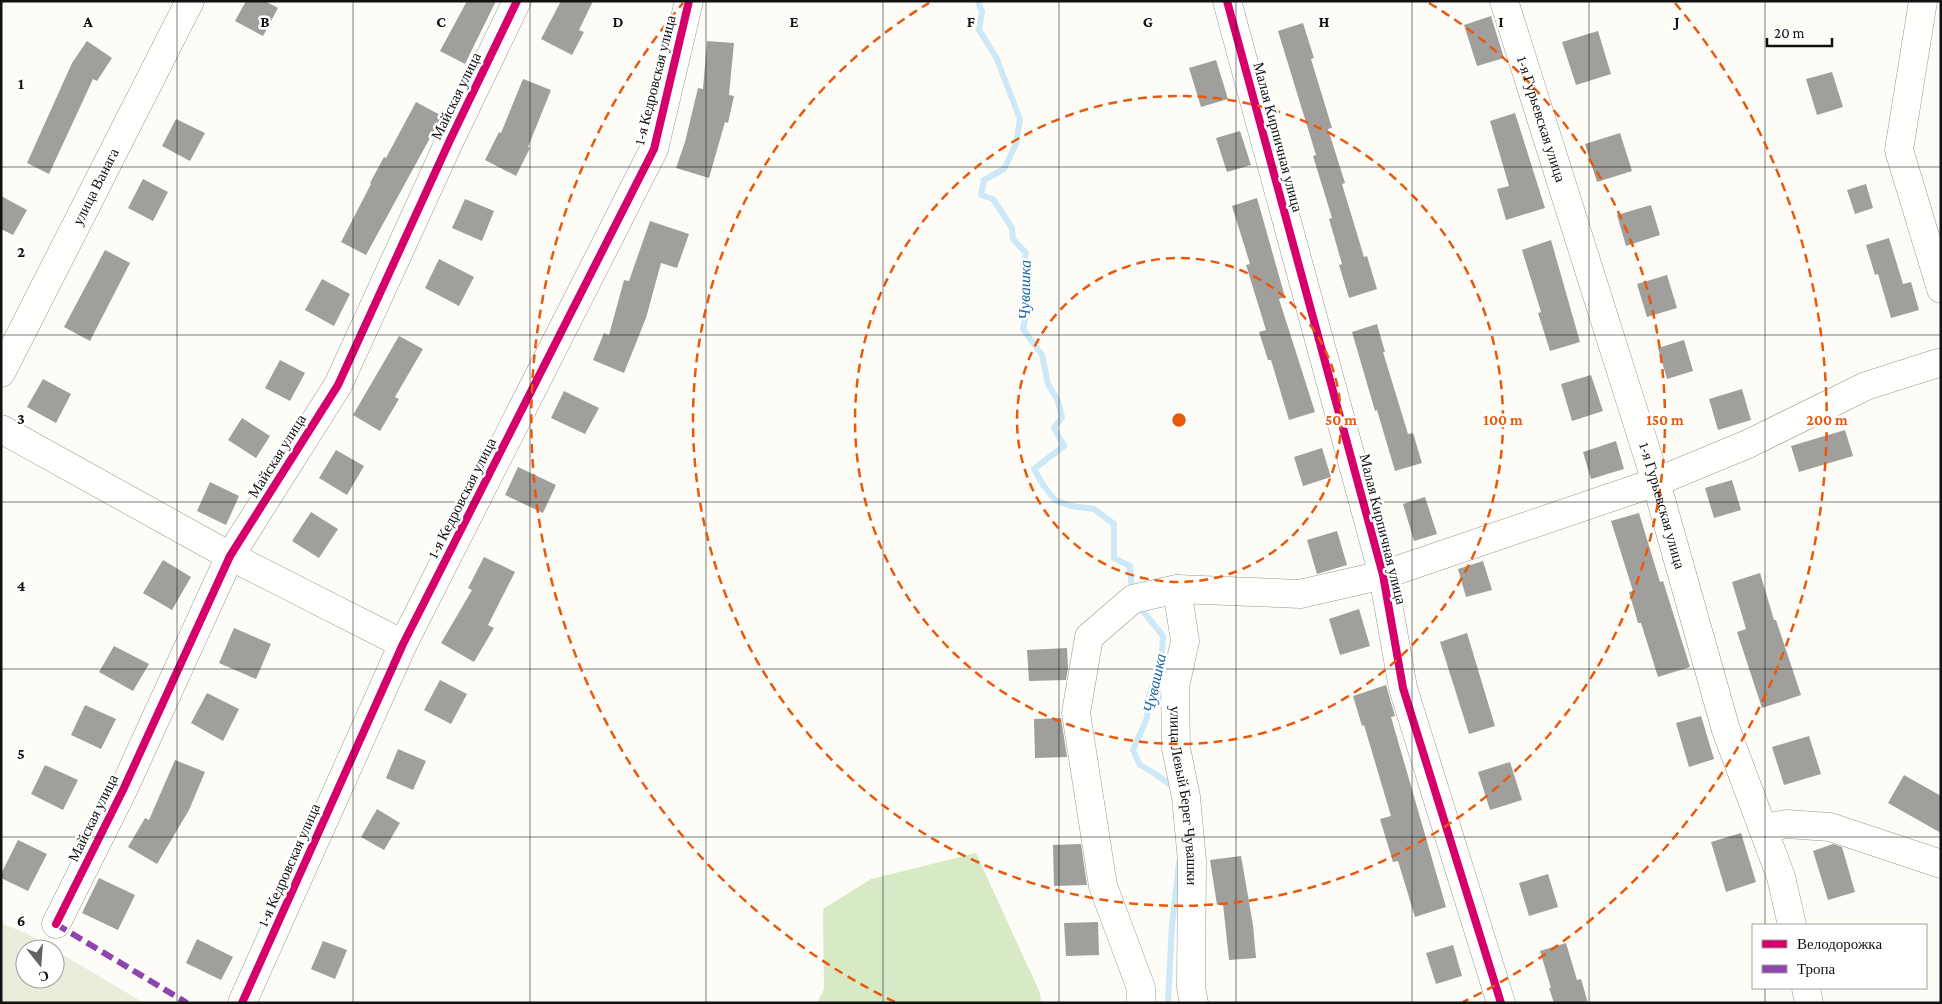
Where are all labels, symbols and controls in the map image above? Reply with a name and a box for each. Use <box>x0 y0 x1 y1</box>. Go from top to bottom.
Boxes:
text: A <box>82 13 93 30</box>
text: B <box>260 13 270 30</box>
text: C <box>436 13 446 30</box>
text: D <box>612 13 624 30</box>
street label: 1-я Кедровская улица <box>631 13 679 146</box>
text: E <box>789 13 799 30</box>
text: F <box>967 13 976 30</box>
text: G <box>1143 13 1153 30</box>
text: H <box>1319 13 1330 30</box>
text: I <box>1498 13 1504 30</box>
text: J <box>1672 13 1680 30</box>
scale bar <box>1767 15 1832 47</box>
text: 20 m <box>1774 25 1805 41</box>
street label: Майская улица <box>428 49 484 142</box>
street label: 1-я Гурьевская улица <box>1514 54 1569 184</box>
street label: Малая Кирпичная улица <box>1250 60 1306 214</box>
text: 1 <box>18 75 24 92</box>
street label: улица Ванага <box>69 145 122 228</box>
text: 2 <box>17 243 25 260</box>
water label: Чувашка <box>1015 260 1035 320</box>
text: 3 <box>17 410 25 427</box>
street label: Майская улица <box>245 411 309 501</box>
centre of rings <box>1170 411 1188 429</box>
text: 50 m <box>1325 412 1357 428</box>
text: 100 m <box>1483 412 1523 428</box>
text: 150 m <box>1646 412 1684 428</box>
text: 200 m <box>1806 412 1848 428</box>
street label: 1-я Кедровская улица <box>425 435 499 561</box>
street label: 1-я Гурьевская улица <box>1636 441 1688 571</box>
street label: Малая Кирпичная улица <box>1357 452 1410 606</box>
text: 4 <box>17 577 26 594</box>
water label: Чувашка <box>1140 652 1170 714</box>
street label: улица Левый Берег Чувашки <box>1167 706 1200 885</box>
text: 5 <box>17 745 25 762</box>
street label: Майская улица <box>65 771 121 864</box>
street label: 1-я Кедровская улица <box>255 801 323 929</box>
text: 6 <box>17 912 25 929</box>
legend <box>1752 924 1927 989</box>
text: Велодорожка <box>1797 936 1882 952</box>
north arrow <box>15 939 65 989</box>
text: Тропа <box>1797 961 1836 977</box>
text: С <box>37 967 51 986</box>

